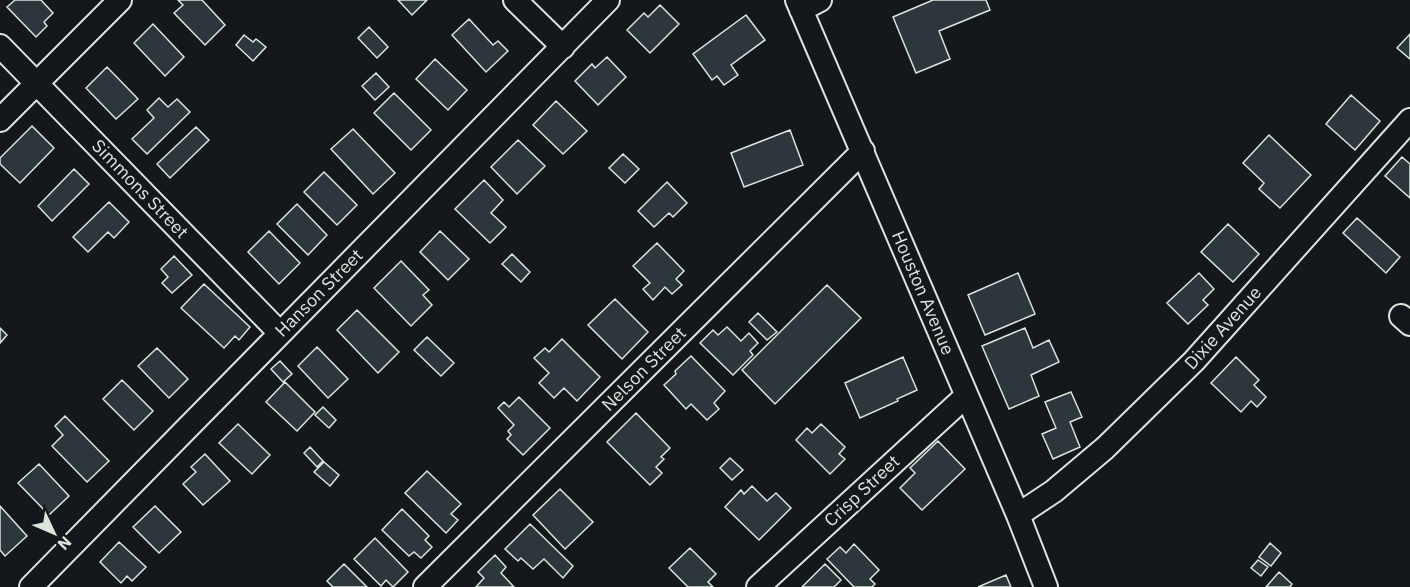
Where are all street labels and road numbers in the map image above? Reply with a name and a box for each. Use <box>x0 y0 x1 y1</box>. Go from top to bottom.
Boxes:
street label: Simmons Street <box>87 134 193 243</box>
street label: Houston Avenue <box>887 227 960 358</box>
street label: Hanson Street <box>270 244 368 342</box>
street label: Dixie Avenue <box>1179 281 1266 374</box>
street label: Nelson Street <box>597 322 691 416</box>
street label: Crisp Street <box>819 450 904 531</box>

